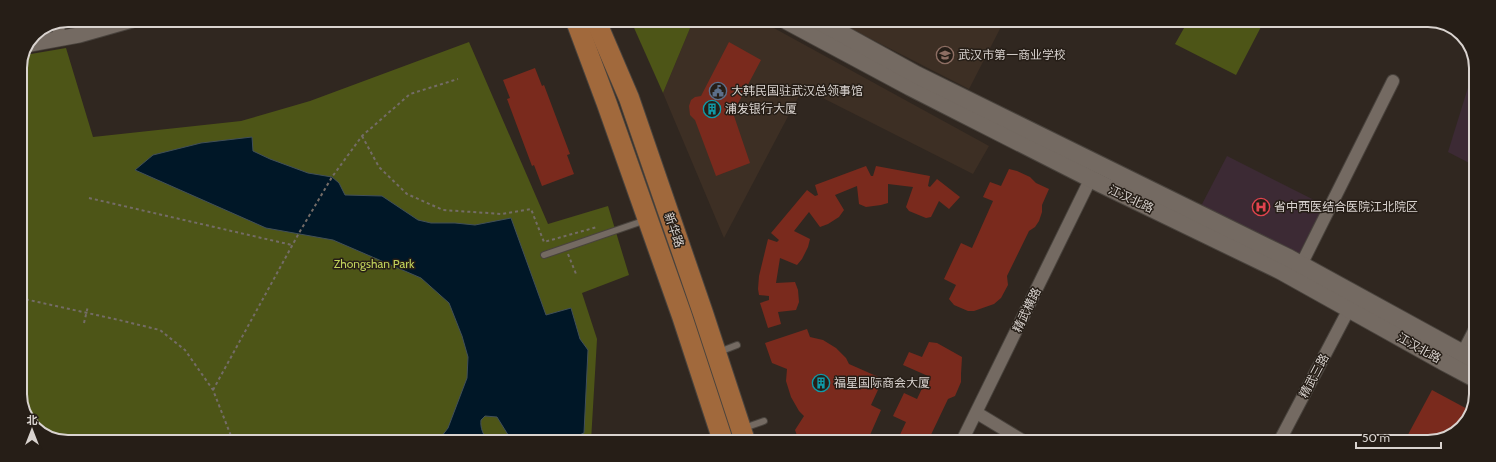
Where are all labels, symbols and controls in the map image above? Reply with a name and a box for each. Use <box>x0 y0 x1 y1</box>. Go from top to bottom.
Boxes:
school or university icon: 武汉市第一商业学校 <box>935 45 955 65</box>
place label: 武汉市第一商业学校 <box>958 47 1066 62</box>
public building icon: 大韩民国驻武汉总领事馆 <box>708 81 728 101</box>
place label: 大韩民国驻武汉总领事馆 <box>731 83 863 98</box>
building icon: 浦发银行大厦 <box>702 99 722 119</box>
place label: 浦发银行大厦 <box>725 101 797 116</box>
street label: 江汉北路 <box>1106 182 1156 215</box>
hospital icon: 省中西医结合医院江北院区 <box>1251 197 1271 217</box>
place label: 省中西医结合医院江北院区 <box>1274 199 1418 214</box>
street label: 新华路 <box>662 210 687 249</box>
park label: Zhongshan Park <box>334 256 415 271</box>
street label: 精武横路 <box>1009 285 1044 335</box>
street label: 江汉北路 <box>1395 329 1444 366</box>
street label: 精武三路 <box>1296 351 1331 400</box>
building icon: 福星国际商会大厦 <box>811 373 831 393</box>
place label: 福星国际商会大厦 <box>834 375 930 390</box>
north arrow <box>12 410 52 450</box>
text: 北 <box>27 413 38 427</box>
scale bar <box>1356 424 1441 450</box>
text: 50 m <box>1362 430 1390 445</box>

